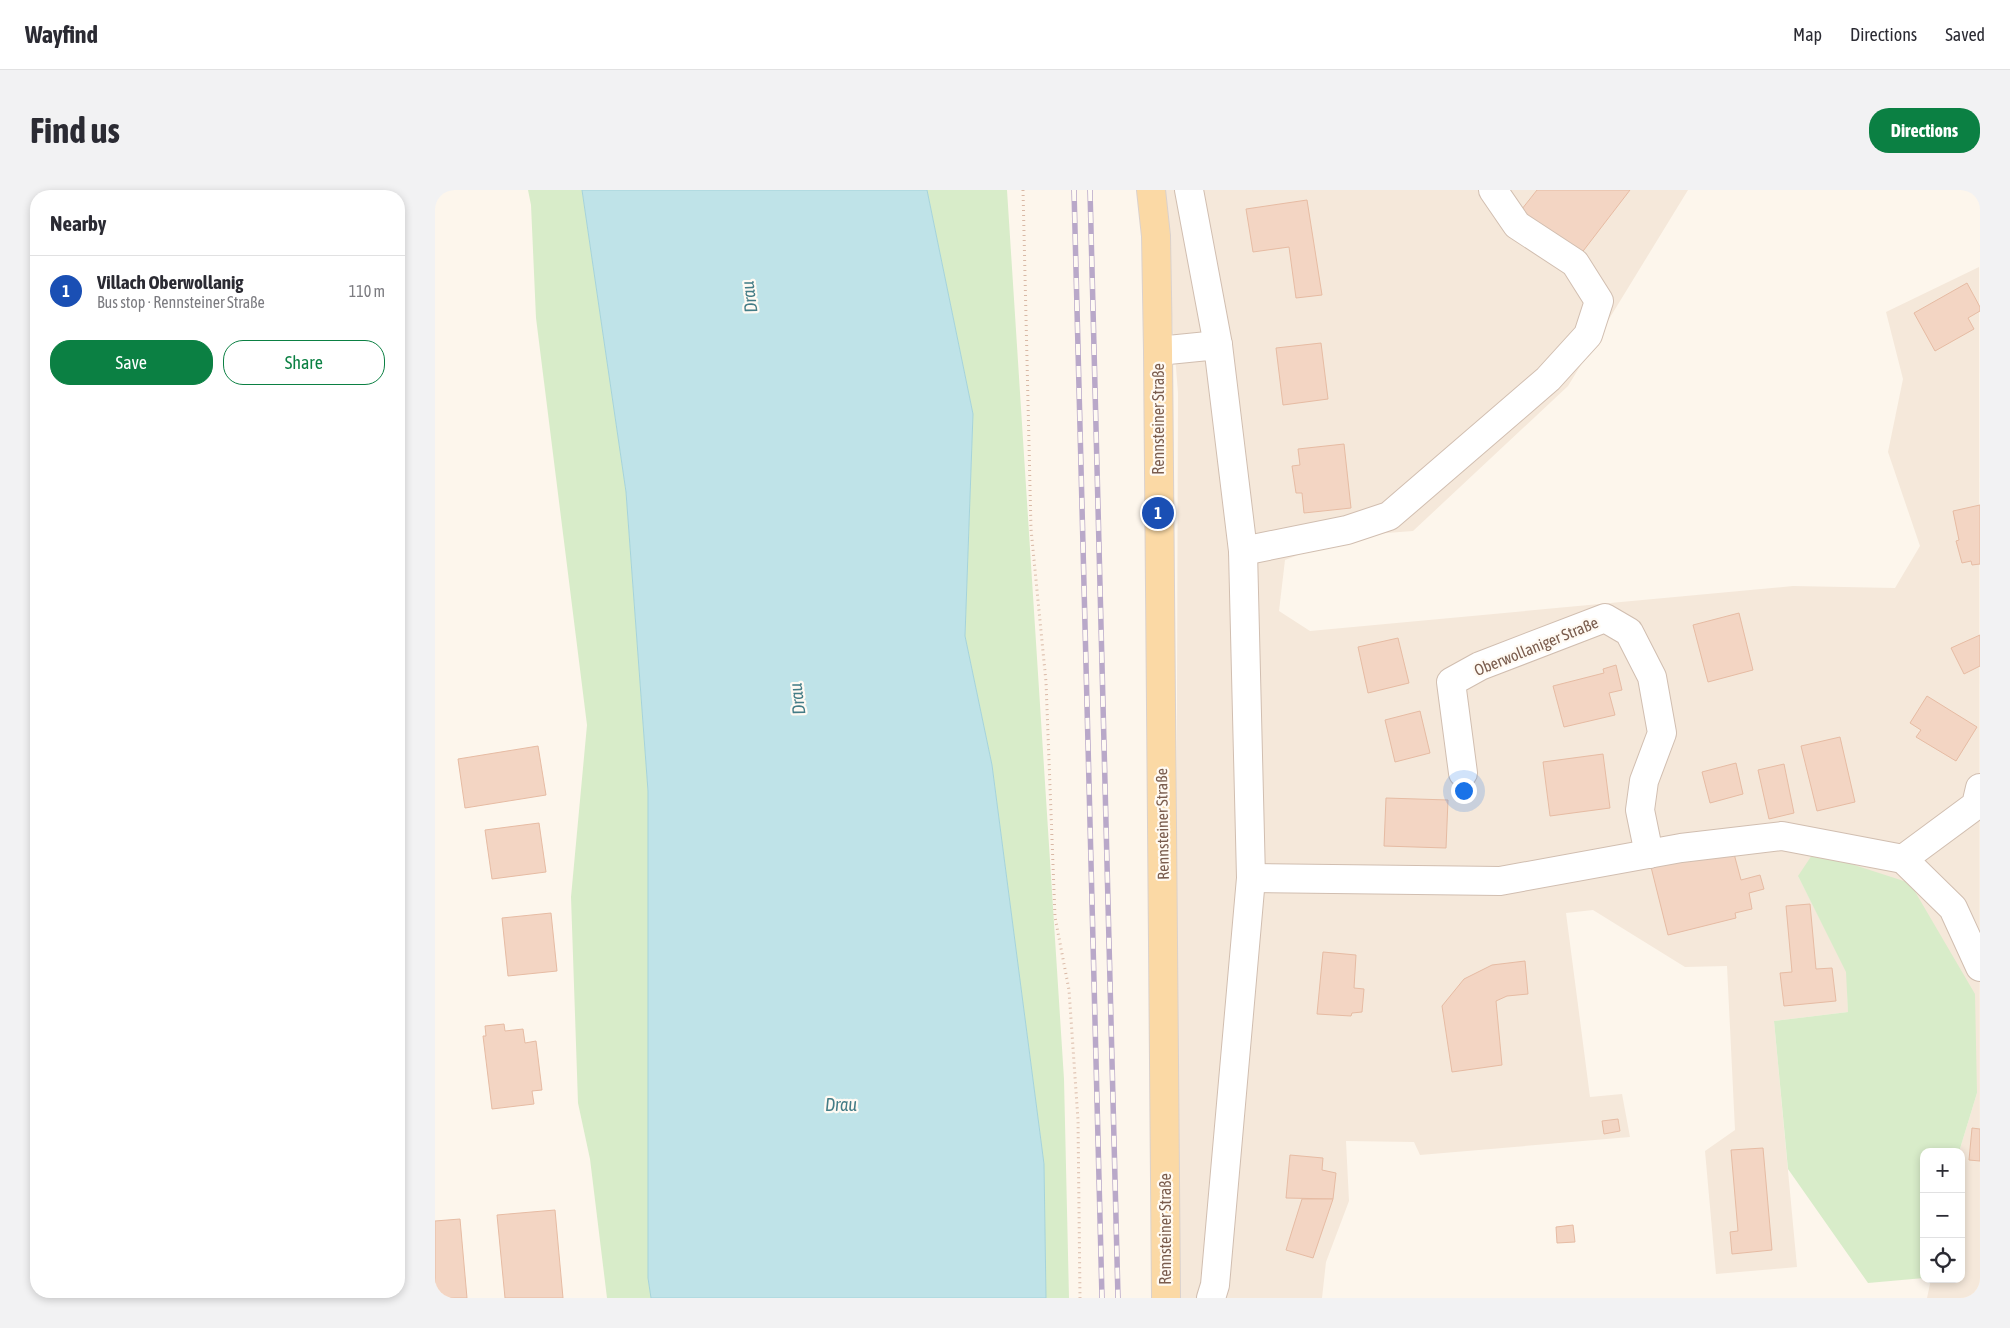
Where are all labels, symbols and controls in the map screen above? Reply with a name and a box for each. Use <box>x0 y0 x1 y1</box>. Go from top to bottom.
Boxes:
text: Wayfind <box>25 21 98 48</box>
text: Map <box>1793 24 1822 45</box>
text: Directions <box>1850 24 1917 45</box>
text: Saved <box>1945 24 1985 45</box>
button: Directions <box>1869 108 1980 153</box>
text: Find us <box>30 110 120 150</box>
text: Nearby <box>50 211 106 235</box>
text: Villach Oberwollanig <box>97 271 244 293</box>
water label: Drau <box>737 280 761 314</box>
text: 1 <box>62 282 70 300</box>
text: 110 m <box>349 282 385 300</box>
text: Bus stop · Rennsteiner Straße <box>97 293 265 311</box>
button: Save <box>50 340 213 385</box>
button: Share <box>223 340 385 385</box>
street label: Rennsteiner Straße <box>1149 363 1167 475</box>
pin: 1 <box>1142 494 1174 532</box>
street label: Oberwollaniger Straße <box>1471 613 1601 680</box>
water label: Drau <box>785 682 809 716</box>
street label: Rennsteiner Straße <box>1152 768 1172 880</box>
your location <box>1451 778 1477 804</box>
water label: Drau <box>825 1094 857 1115</box>
map controls <box>1920 1148 1965 1283</box>
button: + <box>1920 1148 1965 1193</box>
street label: Rennsteiner Straße <box>1156 1173 1174 1285</box>
button: − <box>1920 1193 1965 1238</box>
button: locate <box>1920 1238 1965 1283</box>

